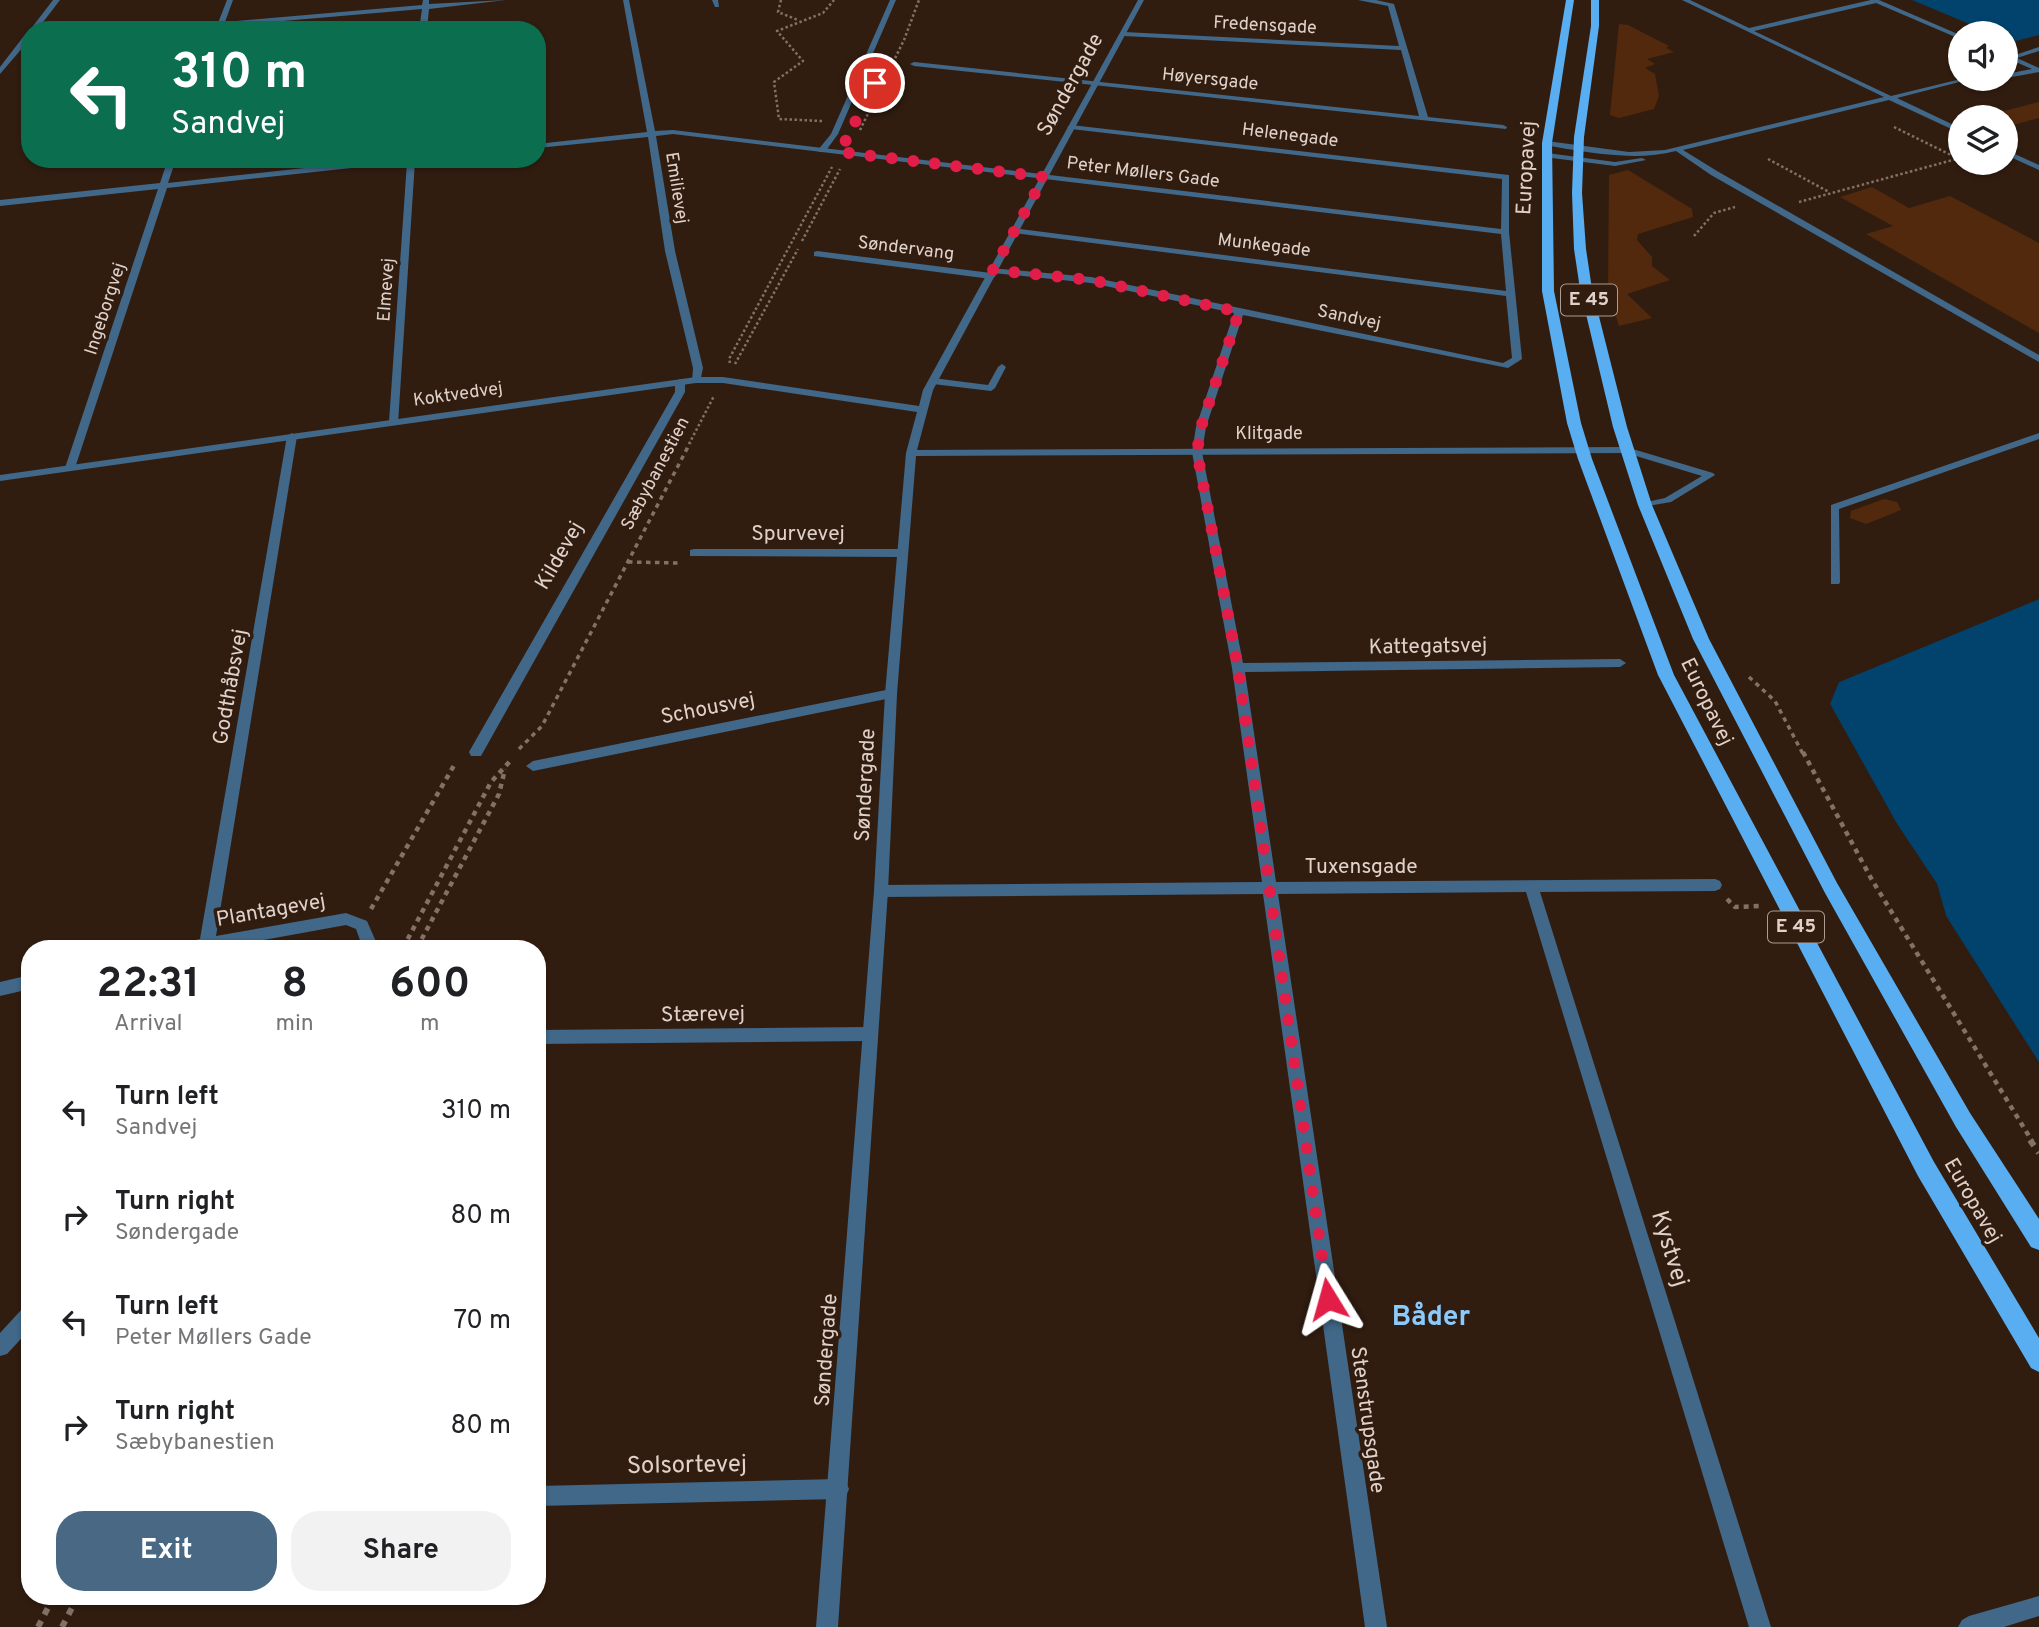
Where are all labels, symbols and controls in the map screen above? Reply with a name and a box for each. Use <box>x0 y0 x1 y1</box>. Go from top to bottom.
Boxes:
street label: Fredensgade <box>1213 12 1317 40</box>
map controls <box>1948 21 2018 175</box>
button: sound <box>1948 21 2018 91</box>
street label: Søndergade <box>1032 29 1110 141</box>
text: 310 m <box>171 44 307 106</box>
icon: left <box>56 49 147 140</box>
pin <box>845 53 905 113</box>
icon: arrive <box>856 64 894 102</box>
street label: Høyersgade <box>1161 64 1259 96</box>
text: Sandvej <box>171 105 285 145</box>
button: layers <box>1948 105 2018 175</box>
street label: Helenegade <box>1240 119 1340 153</box>
street label: Europavej <box>1511 120 1543 216</box>
street label: Emilievej <box>659 150 693 226</box>
street label: Peter Møllers Gade <box>1065 152 1221 194</box>
street label: Munkegade <box>1216 229 1312 263</box>
street label: Søndervang <box>856 232 956 266</box>
street label: Elmevej <box>373 257 401 323</box>
street label: Ingeborgvej <box>80 260 132 358</box>
road number: E 45 <box>1561 284 1617 316</box>
street label: Sandvej <box>1315 300 1383 336</box>
street label: Koktvedvej <box>412 377 504 413</box>
street label: Sæbybanestien <box>617 413 695 535</box>
street label: Klitgade <box>1235 423 1303 446</box>
street label: Kildevej <box>530 517 590 595</box>
street label: Spurvevej <box>751 521 845 548</box>
street label: Godthåbsvej <box>208 627 254 747</box>
street label: Kattegatsvej <box>1369 632 1487 662</box>
street label: Europavej <box>1673 654 1739 750</box>
street label: Schousvej <box>659 687 757 731</box>
street label: Søndergade <box>850 728 882 842</box>
street label: Tuxensgade <box>1304 854 1418 881</box>
street label: Plantagevej <box>214 888 328 934</box>
road number: E 45 <box>1768 911 1824 942</box>
text: 22:31 <box>97 959 200 1012</box>
text: 8 <box>281 959 308 1012</box>
text: 600 <box>389 959 470 1012</box>
street label: Stærevej <box>661 1001 745 1029</box>
text: Arrival <box>114 1010 183 1039</box>
text: min <box>275 1010 314 1039</box>
text: m <box>420 1010 440 1039</box>
text: Turn left <box>115 1081 219 1114</box>
icon: left <box>56 1093 94 1131</box>
text: 310 m <box>441 1095 511 1128</box>
text: Sandvej <box>115 1114 197 1143</box>
street label: Europavej <box>1937 1153 2007 1249</box>
text: Turn right <box>115 1186 235 1219</box>
icon: right <box>56 1198 94 1236</box>
text: 80 m <box>451 1200 511 1233</box>
street label: Kystvej <box>1643 1207 1695 1291</box>
text: Søndergade <box>115 1219 239 1248</box>
position arrow <box>1291 1262 1365 1336</box>
text: Turn left <box>115 1291 219 1324</box>
street label: Søndergade <box>810 1293 844 1407</box>
district label: Båder <box>1392 1300 1471 1336</box>
icon: left <box>56 1303 94 1341</box>
text: 70 m <box>453 1305 511 1338</box>
text: Peter Møllers Gade <box>115 1324 312 1353</box>
street label: Stenstrupsgade <box>1343 1345 1391 1495</box>
text: Turn right <box>115 1396 235 1429</box>
icon: right <box>56 1408 94 1446</box>
text: 80 m <box>451 1410 511 1443</box>
text: Sæbybanestien <box>115 1429 275 1458</box>
street label: Solsortevej <box>627 1450 747 1482</box>
button: Exit <box>56 1511 277 1591</box>
button: Share <box>291 1511 511 1591</box>

